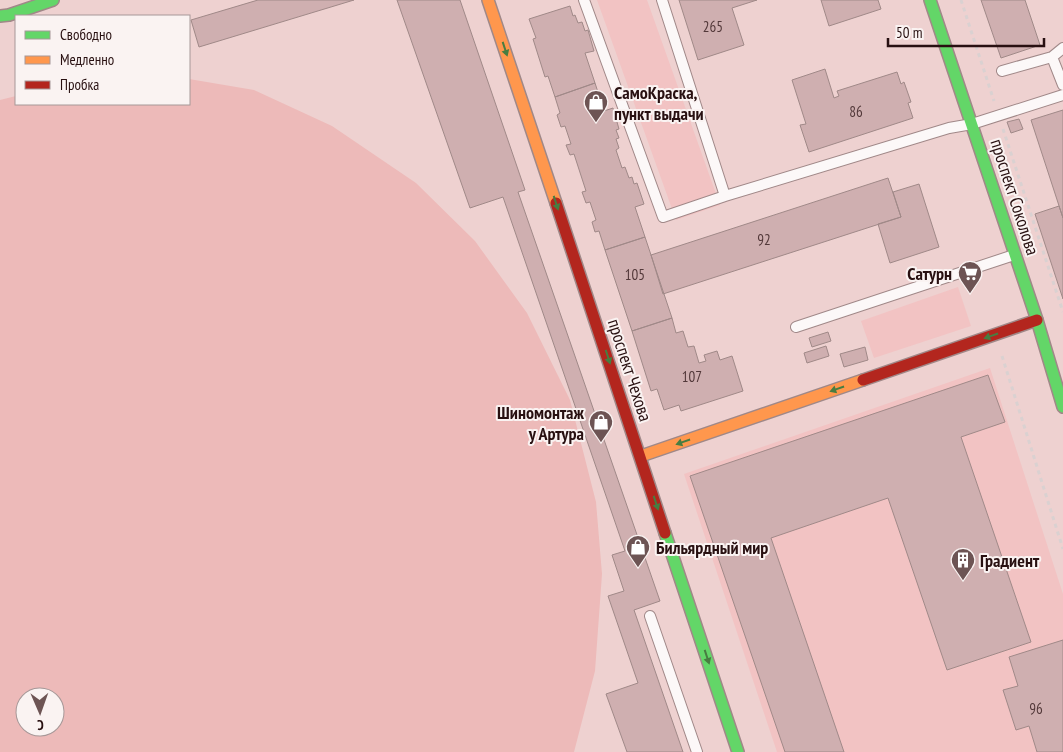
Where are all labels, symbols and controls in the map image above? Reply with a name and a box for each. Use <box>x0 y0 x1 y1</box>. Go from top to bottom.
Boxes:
legend <box>15 15 190 105</box>
scale bar <box>888 15 1044 47</box>
house number: 265 <box>703 17 723 36</box>
text: 50 m <box>896 23 922 42</box>
text: Свободно <box>60 25 112 44</box>
one-way arrow <box>502 41 509 56</box>
text: Медленно <box>60 50 114 69</box>
text: Пробка <box>60 75 99 94</box>
place label: СамоКраска, пункт выдачи <box>614 81 704 125</box>
shop icon: СамоКраска, пункт выдачи <box>583 89 609 123</box>
house number: 86 <box>849 102 863 121</box>
street label: проспект Соколова <box>985 136 1045 258</box>
one-way arrow <box>552 196 560 211</box>
house number: 92 <box>757 230 771 249</box>
supermarket icon: Сатурн <box>957 260 983 294</box>
place label: Сатурн <box>907 262 952 285</box>
house number: 105 <box>625 265 645 284</box>
street label: проспект Чехова <box>603 316 657 424</box>
one-way arrow <box>983 333 998 340</box>
one-way arrow <box>604 350 612 365</box>
house number: 107 <box>682 367 702 386</box>
one-way arrow <box>829 385 844 393</box>
place label: Шиномонтаж у Артура <box>497 401 585 445</box>
shop icon: Шиномонтаж у Артура <box>588 409 614 443</box>
one-way arrow <box>675 438 690 446</box>
one-way arrow <box>653 495 660 510</box>
shop icon: Бильярдный мир <box>625 534 651 568</box>
place label: Бильярдный мир <box>656 536 768 559</box>
building icon: Градиент <box>950 547 976 581</box>
place label: Градиент <box>980 549 1040 572</box>
one-way arrow <box>703 650 711 665</box>
north arrow <box>15 687 65 737</box>
house number: 96 <box>1029 699 1043 718</box>
text: С <box>36 716 44 734</box>

